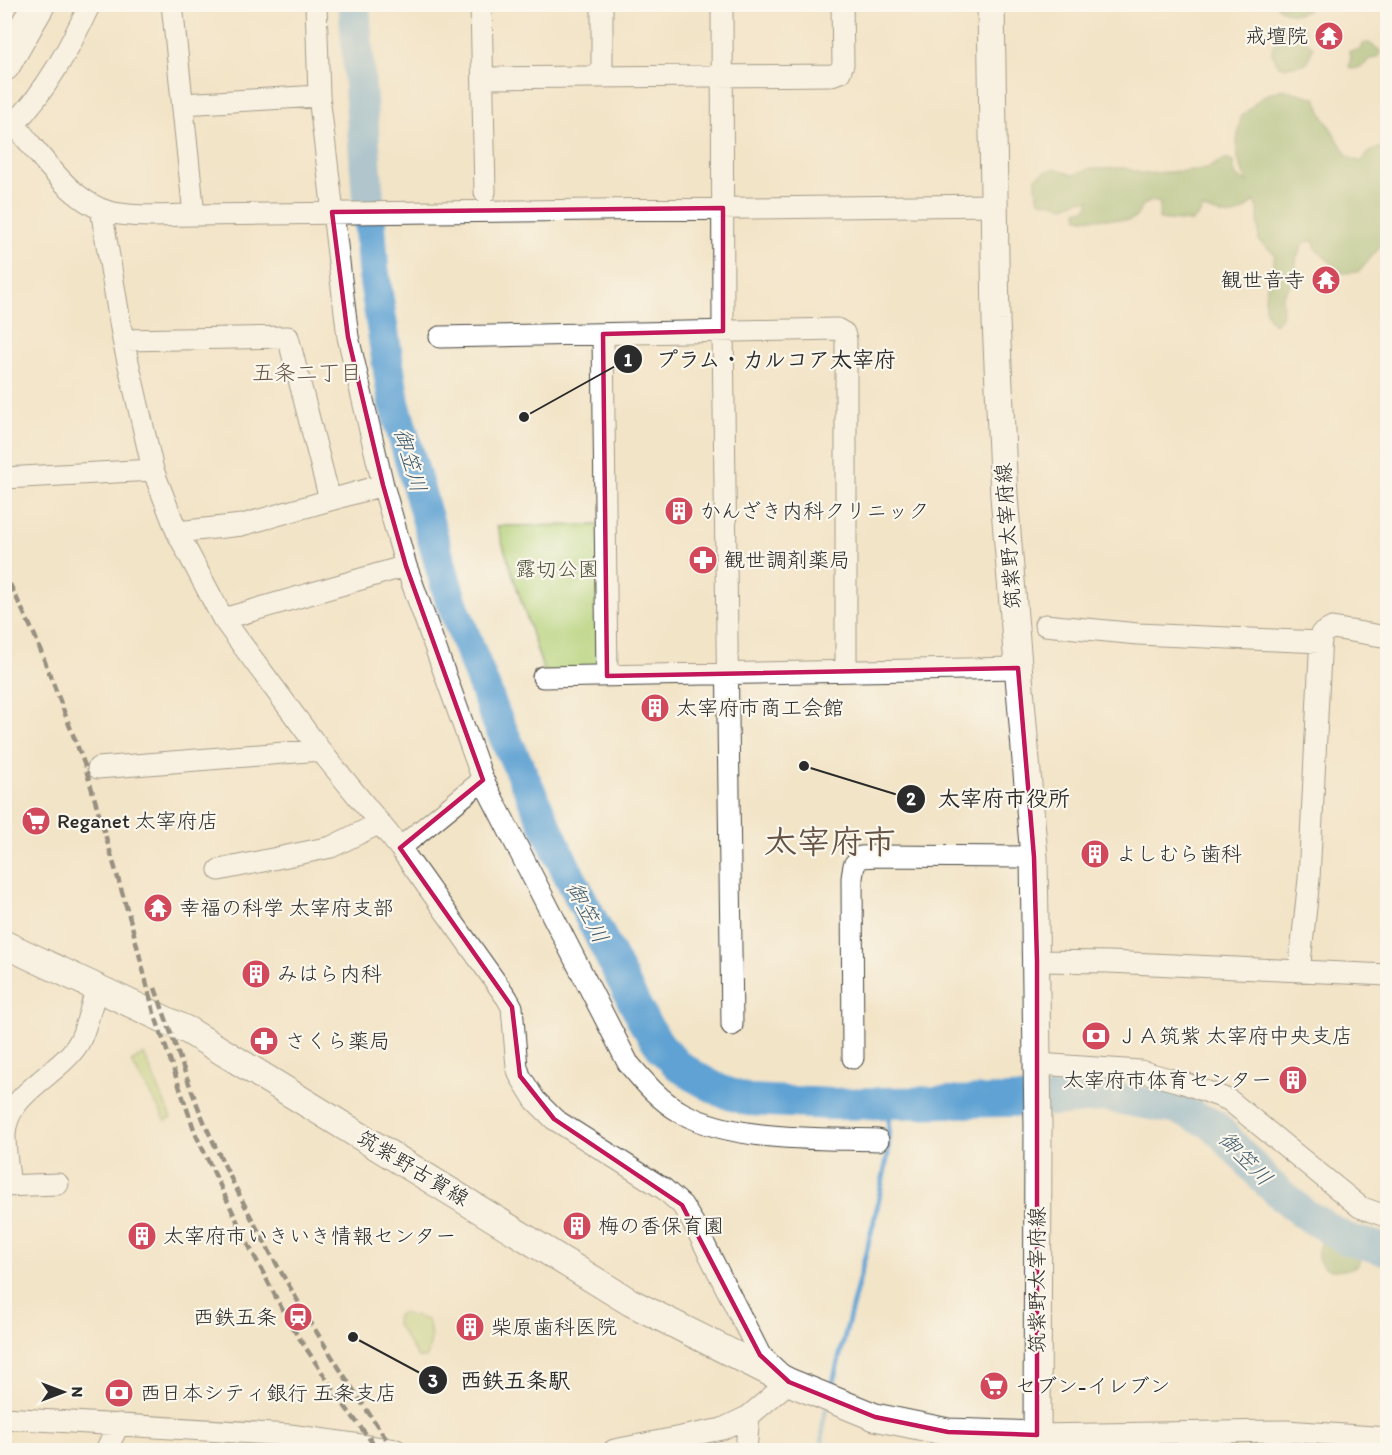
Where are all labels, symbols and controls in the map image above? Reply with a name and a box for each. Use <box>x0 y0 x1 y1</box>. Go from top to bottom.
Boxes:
temple icon: 戒壇院 <box>1313 20 1345 52</box>
place label: 戒壇院 <box>1245 23 1308 48</box>
temple icon: 観世音寺 <box>1310 264 1342 296</box>
place label: 観世音寺 <box>1221 267 1305 292</box>
callout: プラム・カルコア太宰府 <box>613 339 909 379</box>
text: プラム・カルコア太宰府 <box>656 346 896 373</box>
text: 1 <box>624 349 633 371</box>
district label: 五条二丁目 <box>252 359 362 386</box>
water label: 御笠川 <box>388 425 433 496</box>
street label: 筑紫野太宰府線 <box>990 462 1025 610</box>
building icon: かんざき内科クリニック <box>663 495 695 527</box>
place label: かんざき内科クリニック <box>700 498 929 523</box>
pharmacy icon: 観世調剤薬局 <box>687 544 719 576</box>
place label: 観世調剤薬局 <box>724 547 850 572</box>
park label: 露切公園 <box>515 556 599 581</box>
building icon: 太宰府市商工会館 <box>639 692 671 724</box>
place label: 太宰府市商工会館 <box>676 695 844 720</box>
callout: 太宰府市役所 <box>896 779 1082 819</box>
text: 太宰府市役所 <box>938 785 1070 812</box>
text: 2 <box>906 788 916 810</box>
supermarket icon: Reganet 太宰府店 <box>20 805 52 837</box>
place label: Reganet 太宰府店 <box>57 808 219 833</box>
district label: 太宰府市 <box>764 822 896 861</box>
building icon: よしむら歯科 <box>1079 838 1111 870</box>
place label: よしむら歯科 <box>1116 841 1242 866</box>
water label: 御笠川 <box>561 877 615 948</box>
temple icon: 幸福の科学 太宰府支部 <box>142 892 174 924</box>
place label: 幸福の科学 太宰府支部 <box>179 895 394 920</box>
building icon: みはら内科 <box>240 958 272 990</box>
place label: みはら内科 <box>277 961 382 986</box>
bank icon: ＪＡ筑紫 太宰府中央支店 <box>1080 1020 1112 1052</box>
place label: ＪＡ筑紫 太宰府中央支店 <box>1117 1023 1353 1048</box>
pharmacy icon: さくら薬局 <box>248 1025 280 1057</box>
place label: さくら薬局 <box>285 1028 390 1053</box>
building icon: 太宰府市体育センター <box>1277 1064 1309 1096</box>
place label: 太宰府市体育センター <box>1063 1067 1272 1092</box>
street label: 筑紫野古賀線 <box>353 1124 474 1211</box>
water label: 御笠川 <box>1213 1125 1278 1191</box>
street label: 筑紫野太宰府線 <box>1024 1207 1049 1354</box>
building icon: 梅の香保育園 <box>561 1210 593 1242</box>
place label: 梅の香保育園 <box>598 1213 724 1238</box>
building icon: 太宰府市いきいき情報センター <box>126 1220 158 1252</box>
place label: 太宰府市いきいき情報センター <box>163 1223 456 1248</box>
station icon: 西鉄五条 <box>282 1301 314 1333</box>
place label: 西鉄五条 <box>193 1304 277 1329</box>
building icon: 柴原歯科医院 <box>454 1311 486 1343</box>
place label: 柴原歯科医院 <box>491 1314 617 1339</box>
callout: 西鉄五条駅 <box>418 1360 582 1400</box>
north arrow <box>33 1362 93 1422</box>
text: 西鉄五条駅 <box>460 1367 570 1394</box>
text: 3 <box>428 1370 438 1392</box>
supermarket icon: セブン-イレブン <box>978 1370 1010 1402</box>
place label: セブン-イレブン <box>1015 1373 1170 1398</box>
bank icon: 西日本シティ銀行 五条支店 <box>103 1377 135 1409</box>
place label: 西日本シティ銀行 五条支店 <box>140 1380 397 1405</box>
text: N <box>68 1387 87 1397</box>

